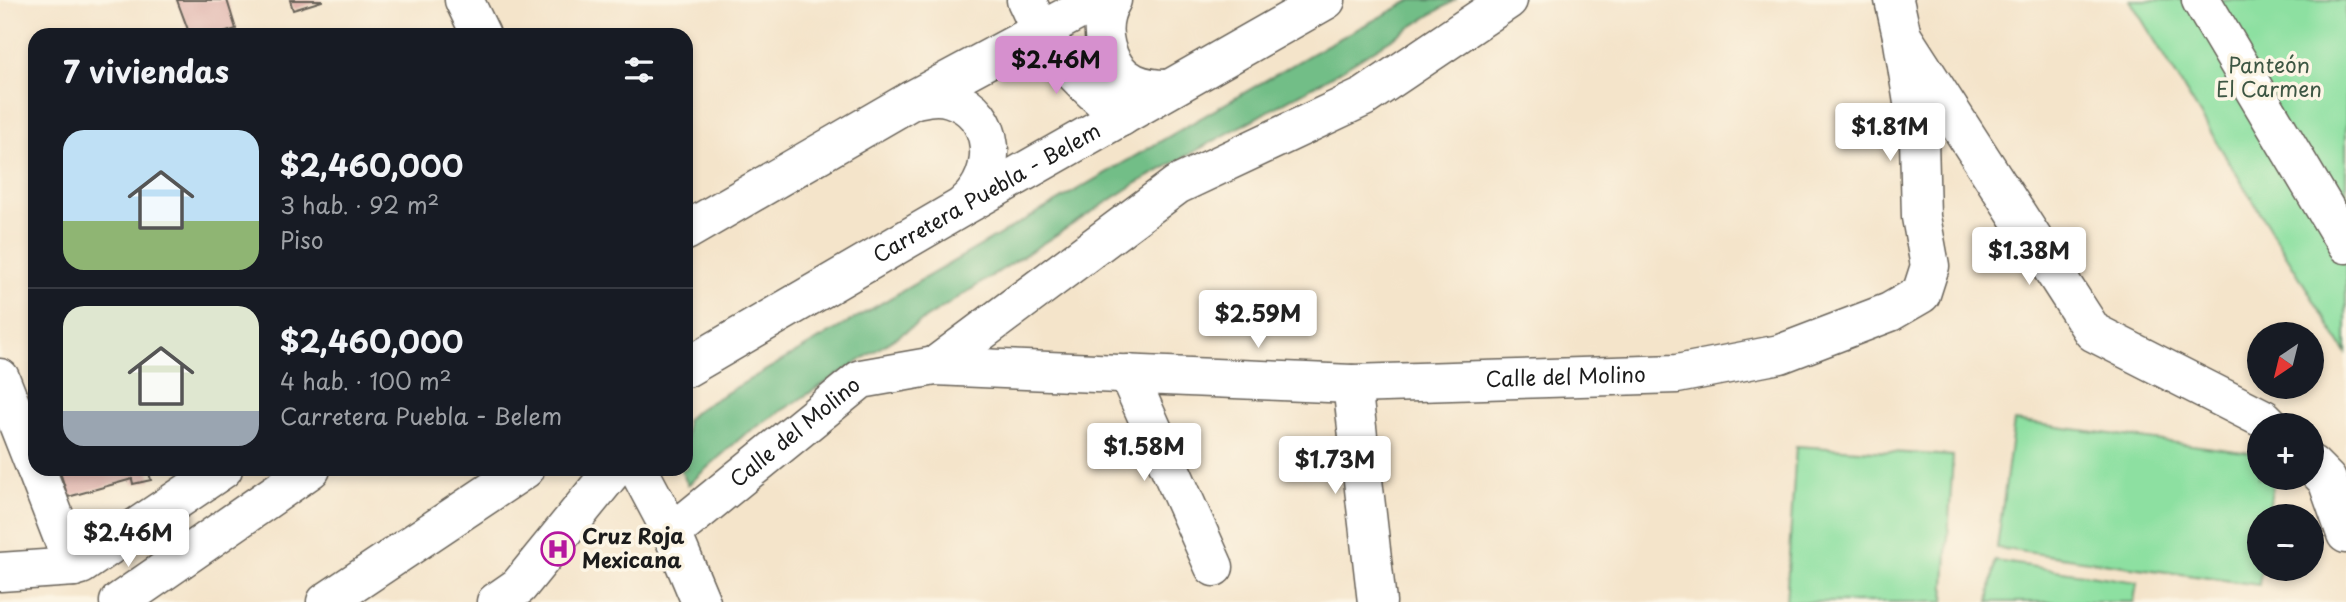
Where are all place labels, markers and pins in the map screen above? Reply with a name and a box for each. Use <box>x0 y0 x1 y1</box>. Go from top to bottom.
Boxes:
pin: $2.46M <box>999 36 1113 96</box>
pin: $1.81M <box>1833 104 1947 163</box>
pin: $1.38M <box>1972 228 2086 287</box>
pin: $2.59M <box>1201 290 1315 350</box>
pin: $1.58M <box>1087 424 1201 483</box>
pin: $1.73M <box>1278 436 1392 496</box>
pin: $2.46M <box>71 510 185 569</box>
place label: Cruz Roja Mexicana <box>582 519 685 575</box>
hospital icon: Cruz Roja Mexicana <box>539 530 577 568</box>

